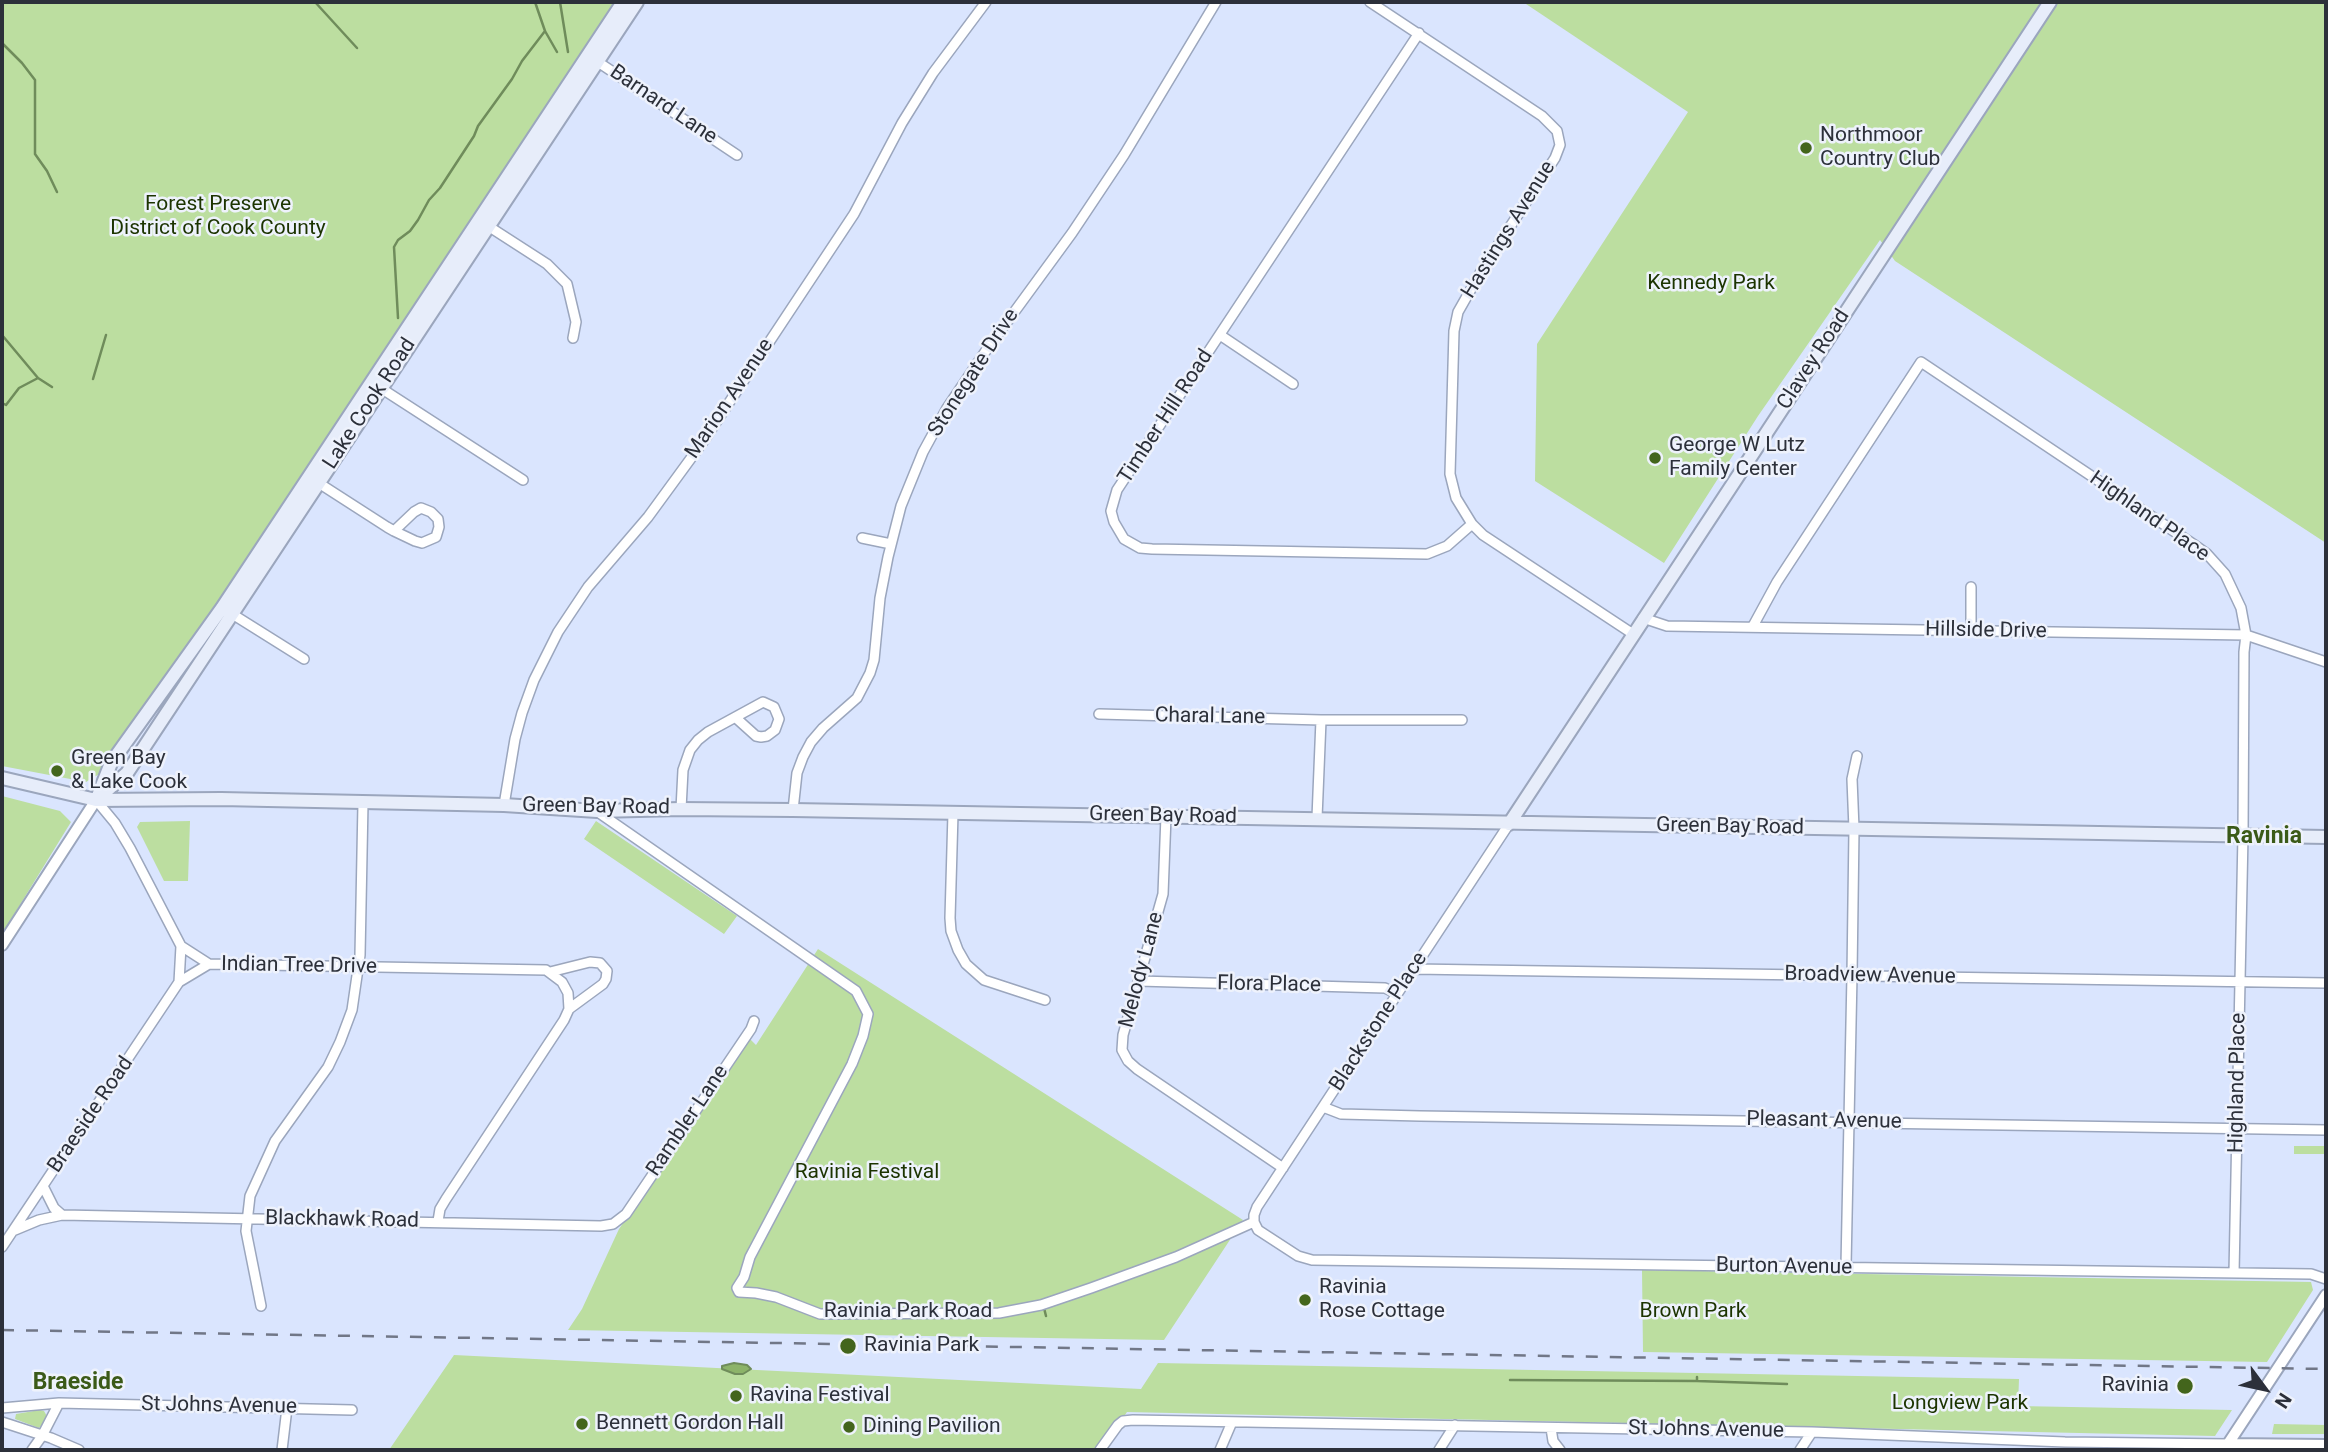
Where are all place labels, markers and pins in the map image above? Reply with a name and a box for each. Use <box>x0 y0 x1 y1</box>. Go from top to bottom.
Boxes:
place label: Northmoor Country Club <box>1820 123 1940 173</box>
marker: Northmoor Country Club <box>1798 140 1814 156</box>
place label: George W Lutz Family Center <box>1669 433 1805 483</box>
marker: George W Lutz Family Center <box>1647 450 1663 466</box>
place label: Green Bay & Lake Cook <box>71 746 187 796</box>
marker: Green Bay & Lake Cook <box>49 763 65 779</box>
place label: Ravinia Rose Cottage <box>1319 1275 1445 1325</box>
marker: Ravinia Rose Cottage <box>1297 1292 1313 1308</box>
place label: Ravinia Park <box>864 1333 979 1359</box>
marker: Ravinia Park <box>838 1336 858 1356</box>
place label: Ravinia <box>2101 1373 2169 1399</box>
marker: Ravinia <box>2175 1376 2195 1396</box>
place label: Ravina Festival <box>750 1383 890 1409</box>
marker: Ravina Festival <box>728 1388 744 1404</box>
place label: Bennett Gordon Hall <box>596 1411 784 1437</box>
place label: Dining Pavilion <box>863 1414 1001 1440</box>
marker: Bennett Gordon Hall <box>574 1416 590 1432</box>
marker: Dining Pavilion <box>841 1419 857 1435</box>

